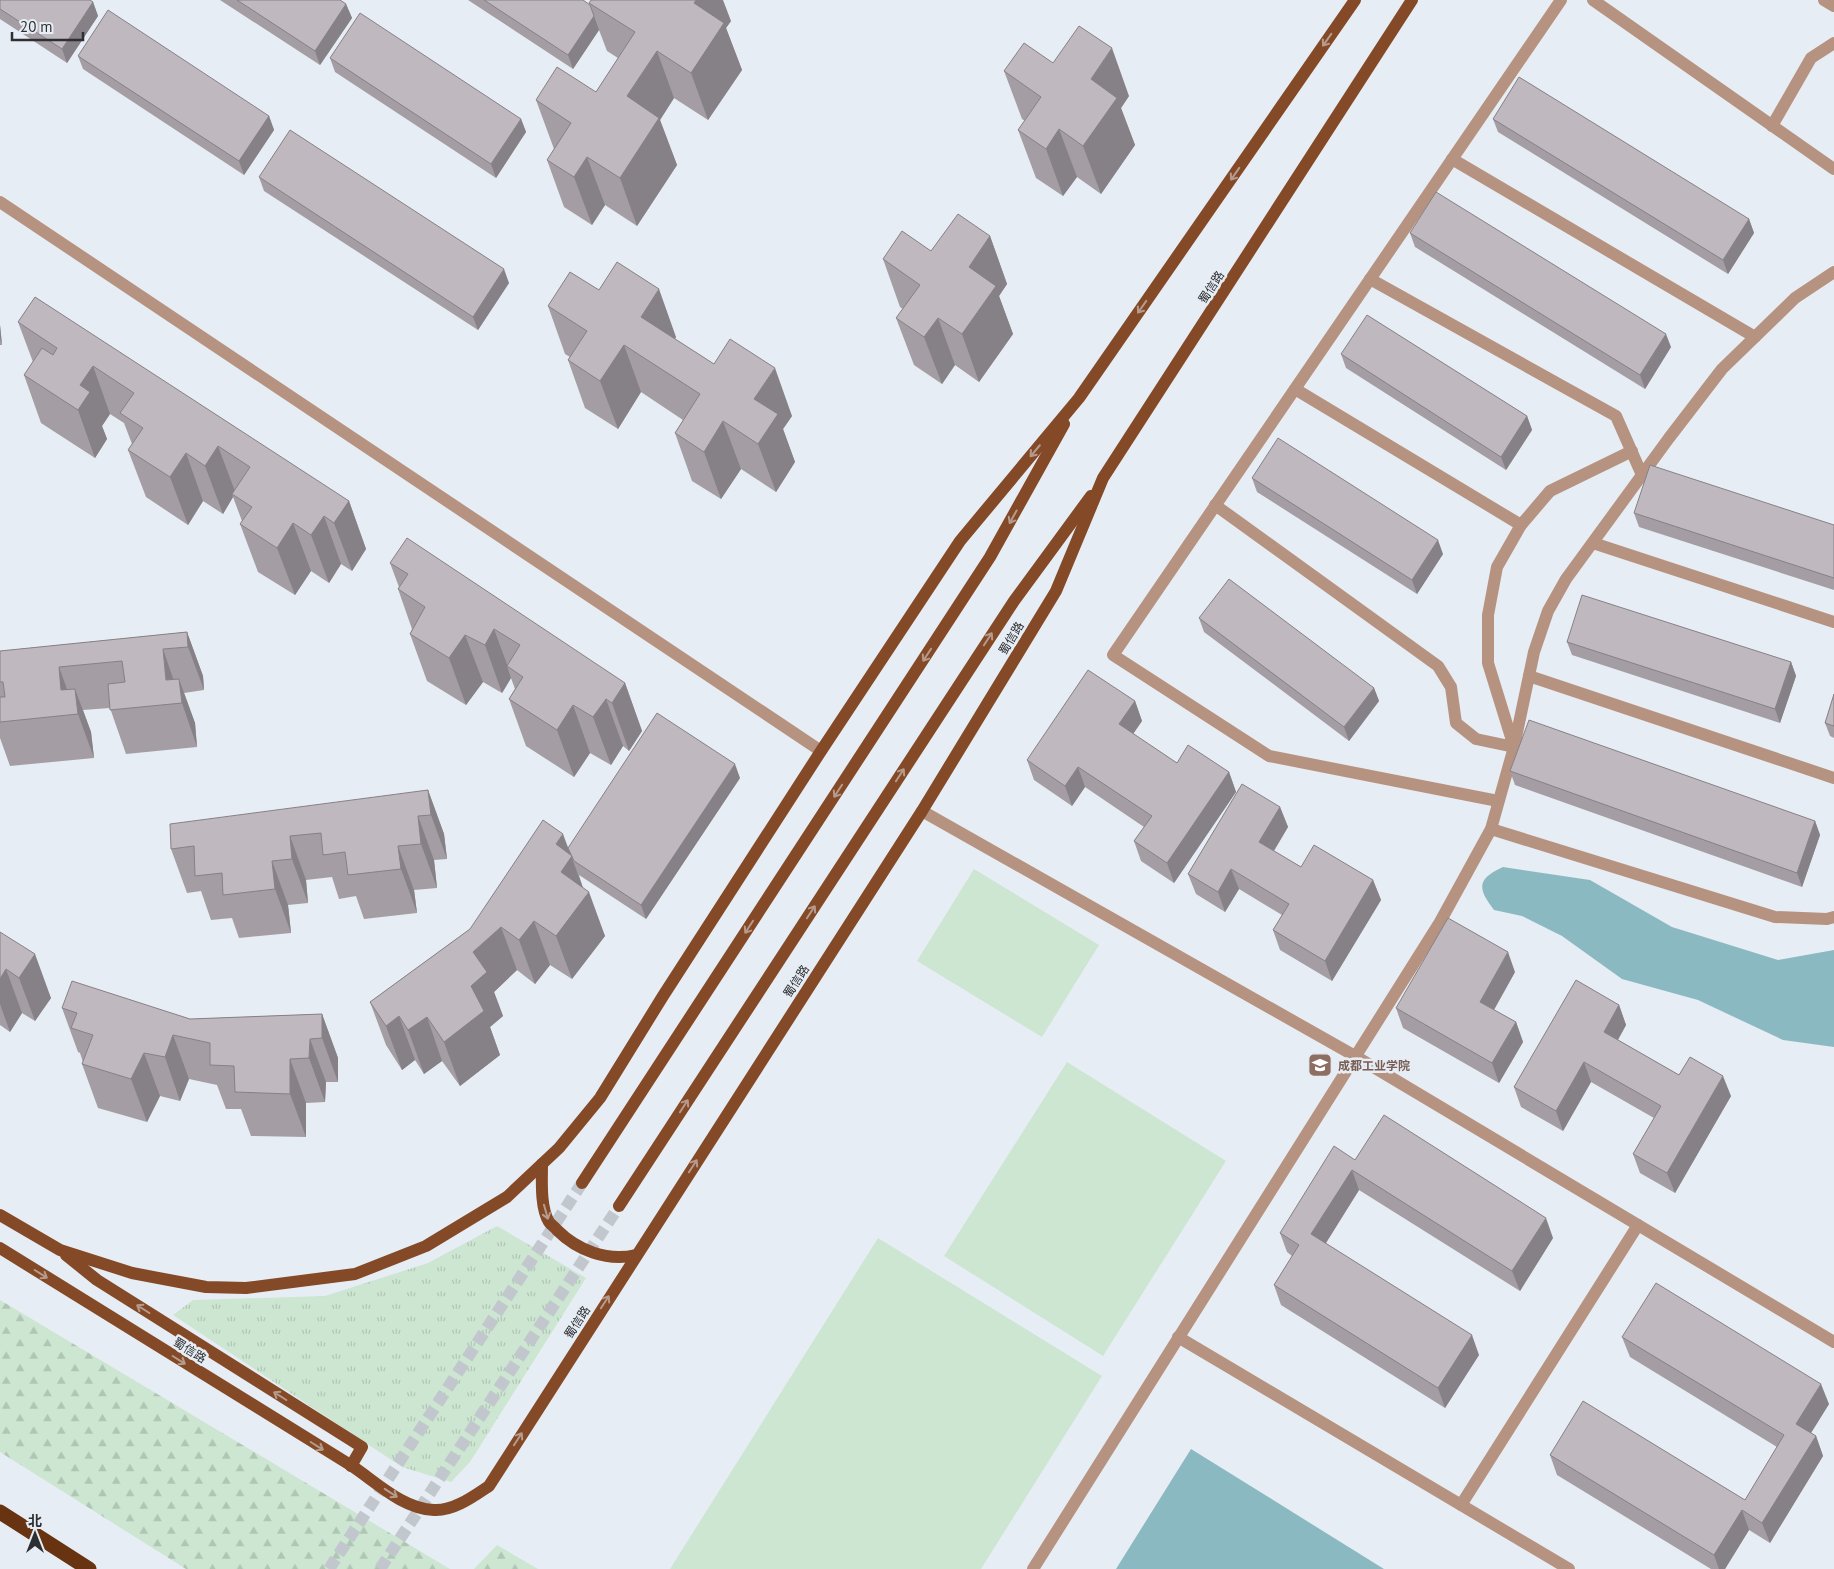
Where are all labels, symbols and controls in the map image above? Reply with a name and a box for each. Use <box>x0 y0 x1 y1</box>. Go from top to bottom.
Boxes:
scale bar <box>12 10 84 42</box>
text: 20 m <box>20 17 53 36</box>
one-way arrow <box>1322 33 1332 47</box>
one-way arrow <box>1230 166 1240 180</box>
street label: 蜀信路 <box>1195 268 1227 306</box>
one-way arrow <box>1137 300 1147 314</box>
one-way arrow <box>1029 445 1040 458</box>
one-way arrow <box>1008 509 1017 524</box>
street label: 蜀信路 <box>995 619 1027 657</box>
one-way arrow <box>984 633 994 647</box>
one-way arrow <box>921 647 931 661</box>
one-way arrow <box>895 769 905 783</box>
one-way arrow <box>833 784 843 798</box>
one-way arrow <box>806 905 816 919</box>
one-way arrow <box>744 920 754 934</box>
street label: 蜀信路 <box>780 962 812 1000</box>
school or university icon: 成都工业学院 <box>1307 1052 1333 1078</box>
place label: 成都工业学院 <box>1338 1058 1410 1073</box>
one-way arrow <box>679 1100 689 1114</box>
one-way arrow <box>688 1159 698 1173</box>
one-way arrow <box>542 1204 551 1220</box>
one-way arrow <box>34 1270 48 1280</box>
one-way arrow <box>601 1296 611 1310</box>
street label: 蜀信路 <box>561 1303 593 1341</box>
one-way arrow <box>136 1304 150 1314</box>
street label: 蜀信路 <box>171 1334 209 1366</box>
one-way arrow <box>172 1355 186 1365</box>
one-way arrow <box>274 1390 288 1400</box>
one-way arrow <box>513 1433 523 1447</box>
one-way arrow <box>310 1441 324 1451</box>
one-way arrow <box>384 1488 398 1498</box>
north arrow <box>10 1509 60 1559</box>
text: 北 <box>28 1512 42 1530</box>

